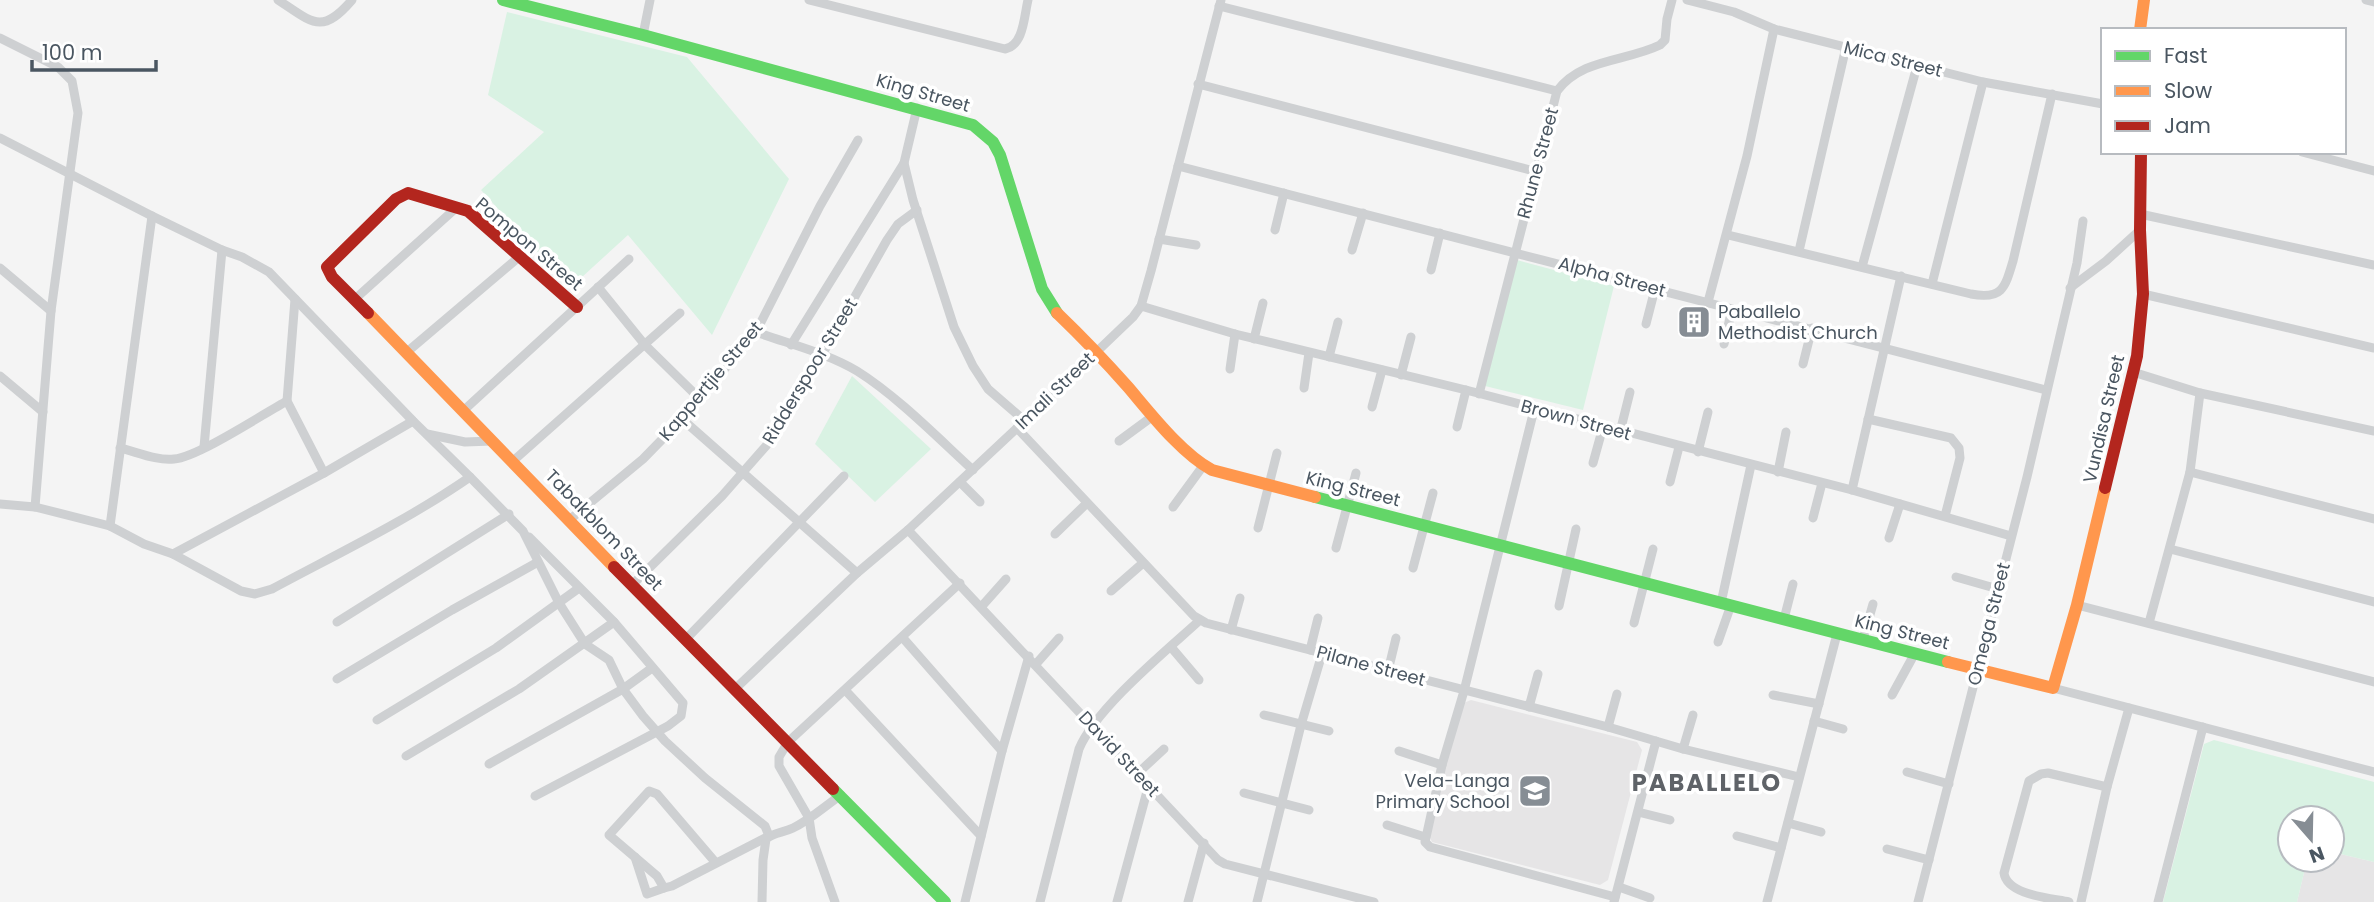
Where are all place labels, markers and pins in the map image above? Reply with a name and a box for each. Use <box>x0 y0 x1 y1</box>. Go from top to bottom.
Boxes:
place label: Paballelo Methodist Church <box>1718 299 1878 345</box>
building icon: Paballelo Methodist Church <box>1675 303 1713 341</box>
place label: Vela-Langa Primary School <box>1376 768 1510 814</box>
school or university icon: Vela-Langa Primary School <box>1516 772 1554 810</box>

